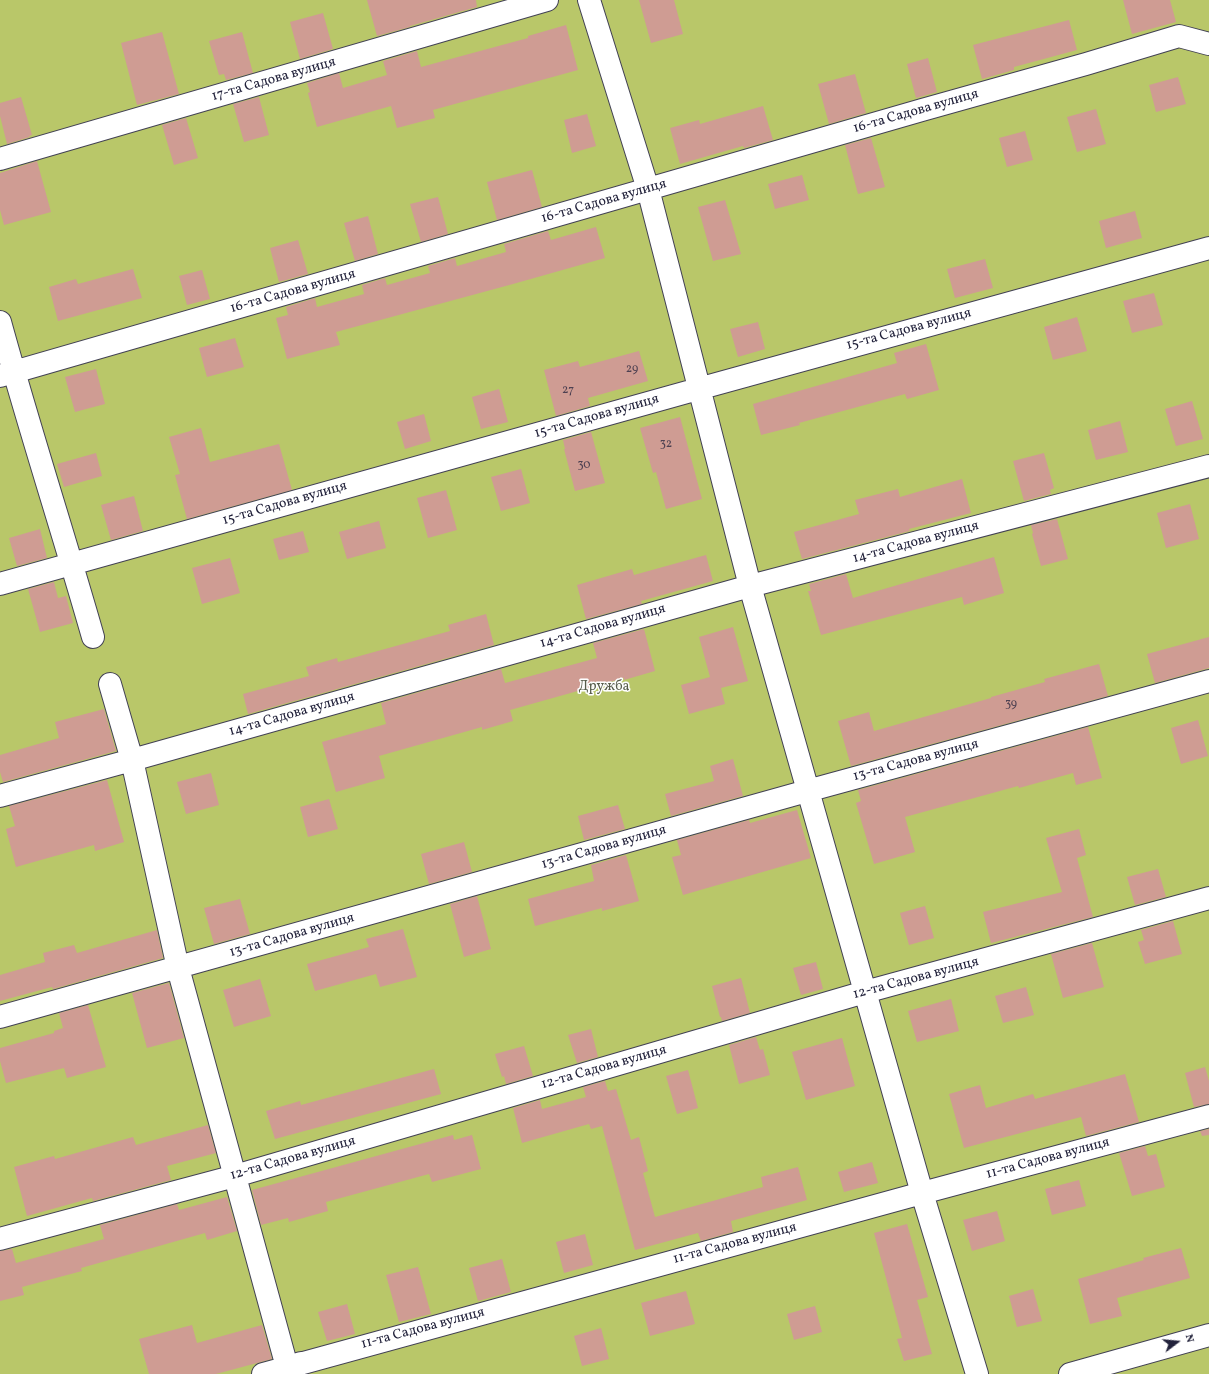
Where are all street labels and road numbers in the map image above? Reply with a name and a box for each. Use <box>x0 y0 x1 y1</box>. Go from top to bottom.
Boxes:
street label: 17-та Садова вулиця <box>210 54 338 106</box>
street label: 16-та Садова вулиця <box>851 86 981 138</box>
street label: 16-та Садова вулиця <box>539 176 669 228</box>
street label: 16-та Садова вулиця <box>228 266 358 318</box>
street label: 15-та Садова вулиця <box>845 305 973 355</box>
street label: 15-та Садова вулиця <box>533 391 661 443</box>
street label: 15-та Садова вулиця <box>221 478 349 530</box>
street label: 14-та Садова вулиця <box>851 518 981 568</box>
street label: 14-та Садова вулиця <box>538 601 668 653</box>
street label: 14-та Садова вулиця <box>227 689 357 741</box>
street label: 13-та Садова вулиця <box>851 736 981 786</box>
street label: 13-та Садова вулиця <box>540 822 668 874</box>
street label: 13-та Садова вулиця <box>228 910 356 962</box>
street label: 12-та Садова вулиця <box>851 954 981 1004</box>
street label: 12-та Садова вулиця <box>539 1042 669 1094</box>
street label: 12-та Садова вулиця <box>228 1133 358 1185</box>
street label: 11-та Садова вулиця <box>985 1134 1111 1184</box>
street label: 11-та Садова вулиця <box>672 1219 798 1269</box>
street label: 11-та Садова вулиця <box>360 1304 486 1354</box>

